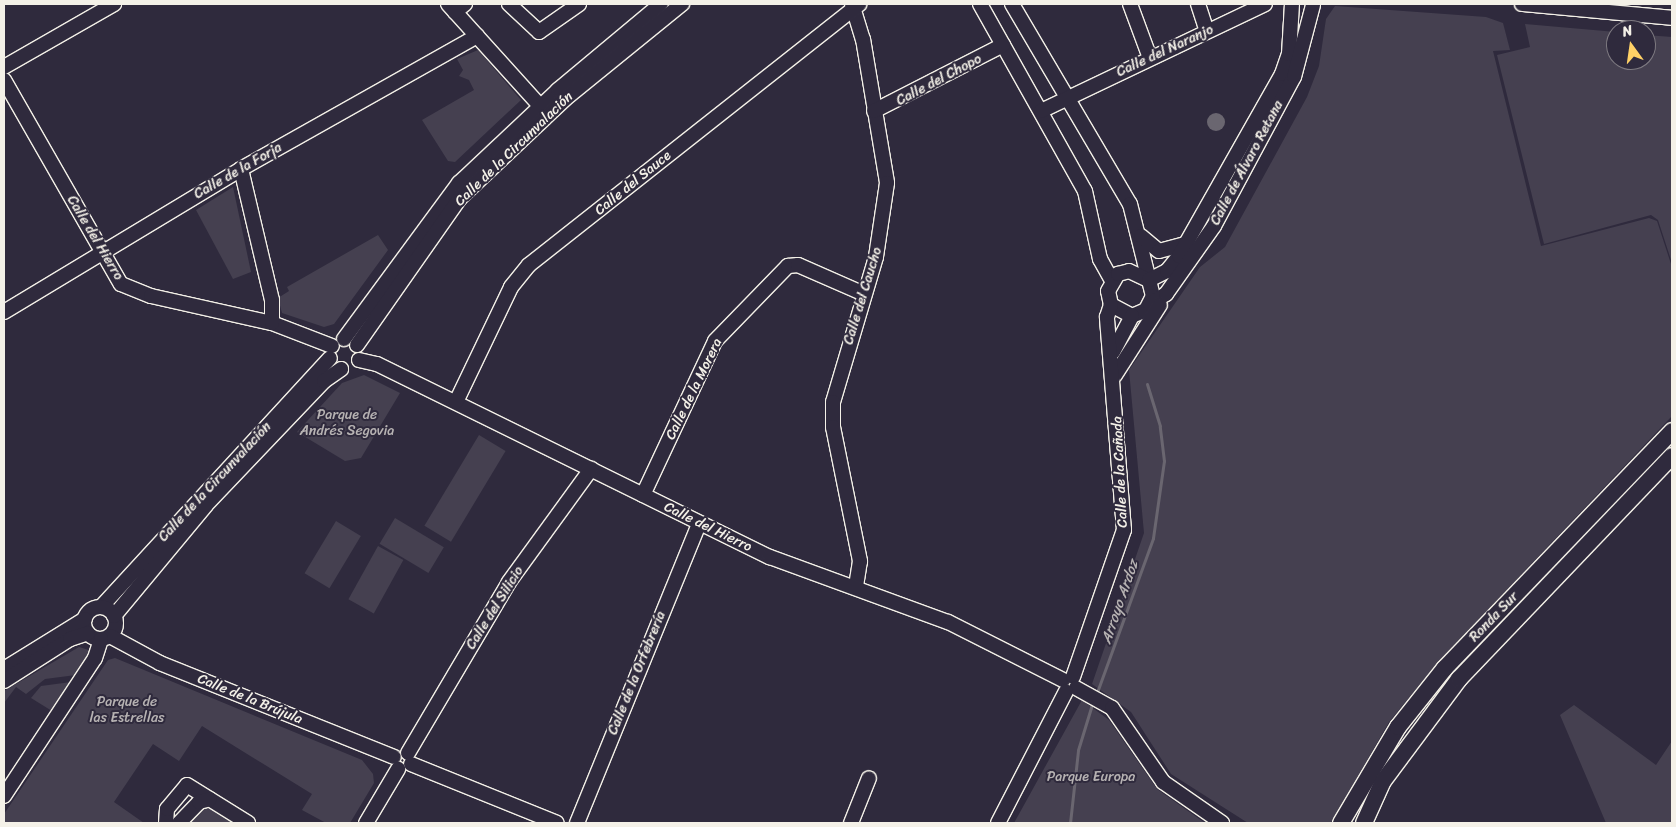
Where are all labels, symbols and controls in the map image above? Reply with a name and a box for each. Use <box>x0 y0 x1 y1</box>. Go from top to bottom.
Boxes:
text: N <box>1620 18 1635 44</box>
north arrow <box>1606 20 1656 70</box>
street label: Calle del Naranjo <box>1114 21 1216 81</box>
street label: Calle del Chopo <box>893 50 985 110</box>
street label: Calle de la Circunvalación <box>451 88 577 210</box>
street label: Calle de Álvaro Retana <box>1207 98 1287 228</box>
street label: Calle de la Forja <box>191 139 285 203</box>
street label: Calle del Sauce <box>591 147 675 219</box>
street label: Calle del Hierro <box>63 192 127 284</box>
street label: Calle del Caucho <box>840 245 886 347</box>
street label: Calle de la Morera <box>662 335 726 443</box>
park label: Parque de Andrés Segovia <box>300 407 394 440</box>
street label: Calle de la Cañada <box>1109 416 1131 528</box>
street label: Calle de la Circunvalación <box>155 419 275 545</box>
street label: Calle del Hierro <box>661 498 755 556</box>
water label: Arroyo Ardoz <box>1097 558 1143 646</box>
street label: Calle del Silicio <box>463 563 527 653</box>
street label: Ronda Sur <box>1466 588 1522 646</box>
street label: Calle de la Orfebrería <box>604 608 670 738</box>
street label: Calle de la Brújula <box>195 670 305 728</box>
park label: Parque de las Estrellas <box>89 694 165 726</box>
park label: Parque Europa <box>1047 769 1135 785</box>

